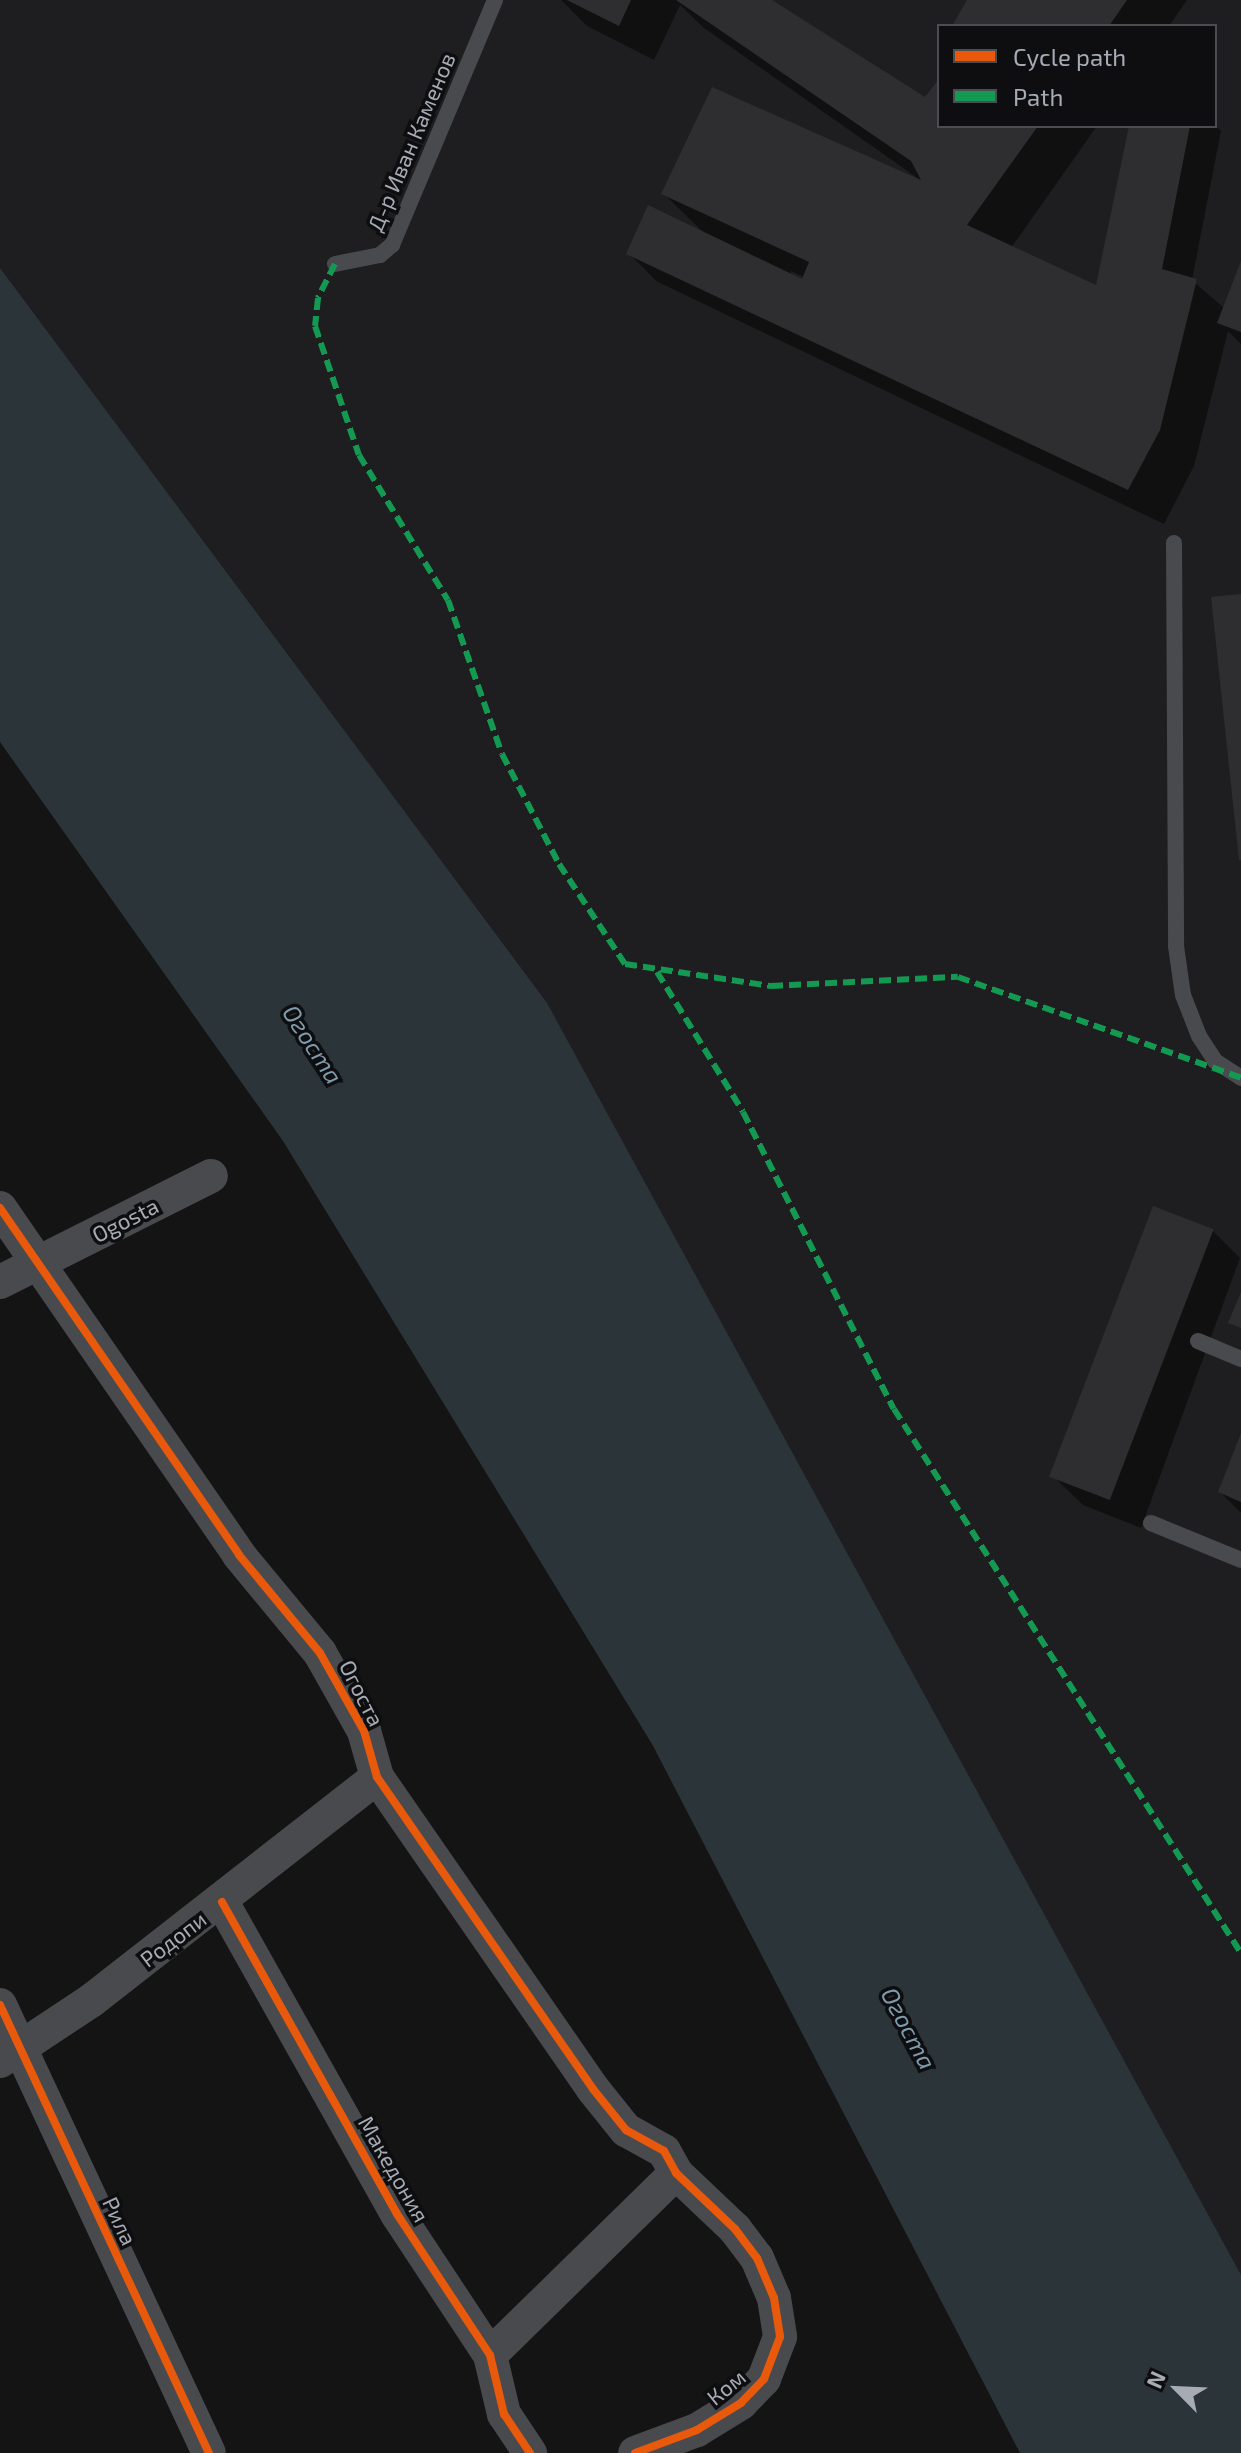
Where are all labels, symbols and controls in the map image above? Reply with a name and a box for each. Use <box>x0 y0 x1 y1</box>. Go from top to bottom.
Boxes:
legend <box>937 24 1217 128</box>
text: Cycle path <box>1013 42 1126 71</box>
street label: Д-р Иван Каменов <box>362 49 460 235</box>
text: Path <box>1013 82 1063 111</box>
water label: Огоста <box>277 999 349 1089</box>
street label: Ogosta <box>87 1192 163 1248</box>
street label: Огоста <box>334 1655 390 1731</box>
street label: Родопи <box>135 1906 211 1972</box>
water label: Огоста <box>876 1982 942 2074</box>
street label: Македония <box>353 2111 435 2227</box>
street label: Рила <box>97 2193 143 2249</box>
north arrow <box>1137 2349 1217 2429</box>
street label: Ком <box>701 2364 751 2410</box>
text: N <box>1140 2367 1170 2392</box>

